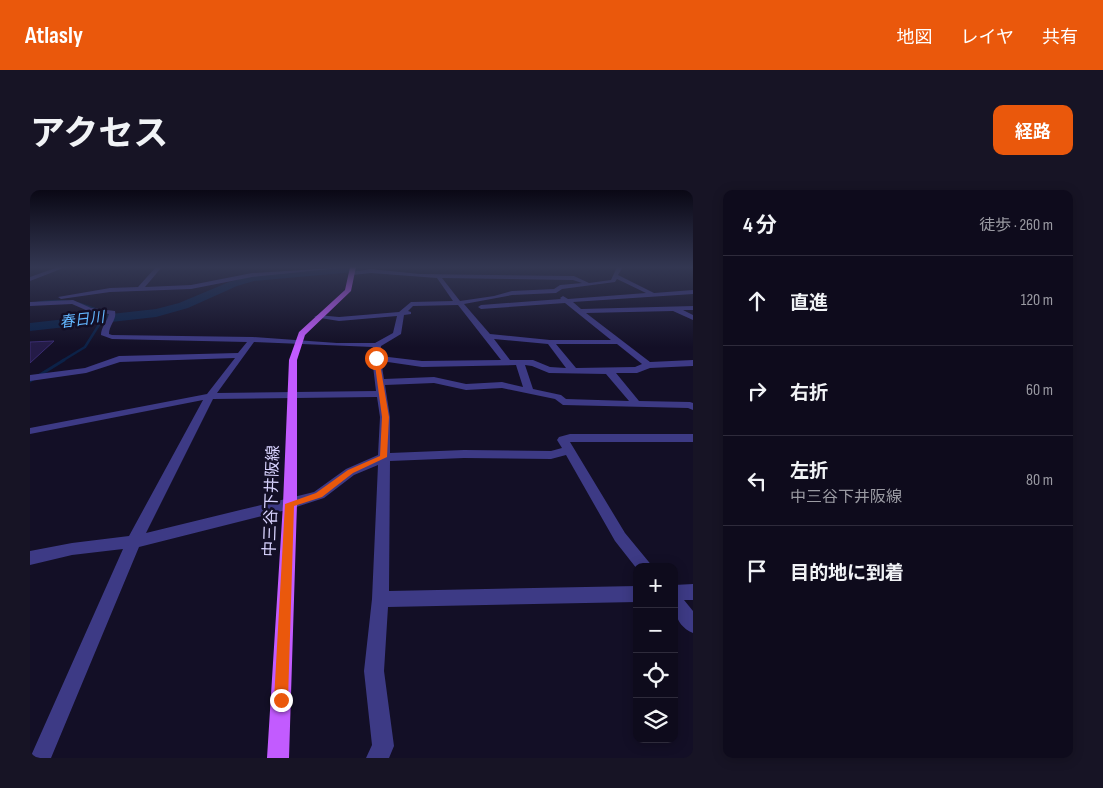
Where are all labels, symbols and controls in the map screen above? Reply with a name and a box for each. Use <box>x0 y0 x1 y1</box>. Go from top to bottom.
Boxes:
text: Atlasly <box>25 21 83 50</box>
text: 地図 <box>897 27 933 48</box>
text: レイヤ <box>961 27 1014 48</box>
text: 共有 <box>1042 27 1078 48</box>
button: 経路 <box>993 105 1073 155</box>
text: アクセス <box>30 113 168 156</box>
text: 4 分 <box>743 213 777 238</box>
text: 徒歩 · 260 m <box>979 216 1053 235</box>
icon: ahead <box>743 287 771 315</box>
text: 120 m <box>1021 291 1053 310</box>
text: 直進 <box>790 292 828 315</box>
water label: 春日川 <box>59 308 107 332</box>
route start <box>365 347 388 370</box>
icon: right <box>743 377 771 405</box>
text: 60 m <box>1026 381 1053 400</box>
text: 右折 <box>790 382 828 405</box>
street label: 中三谷下井阪線 <box>261 445 283 557</box>
text: 左折 <box>790 460 828 483</box>
icon: left <box>743 467 771 495</box>
text: 80 m <box>1026 471 1053 490</box>
text: 中三谷下井阪線 <box>790 488 902 507</box>
icon: arrive <box>743 557 771 585</box>
text: 目的地に到着 <box>790 562 904 585</box>
map controls <box>633 563 678 743</box>
button: + <box>633 563 678 608</box>
button: − <box>633 608 678 653</box>
button: locate <box>633 653 678 698</box>
route end <box>270 689 293 712</box>
button: layers <box>633 698 678 743</box>

